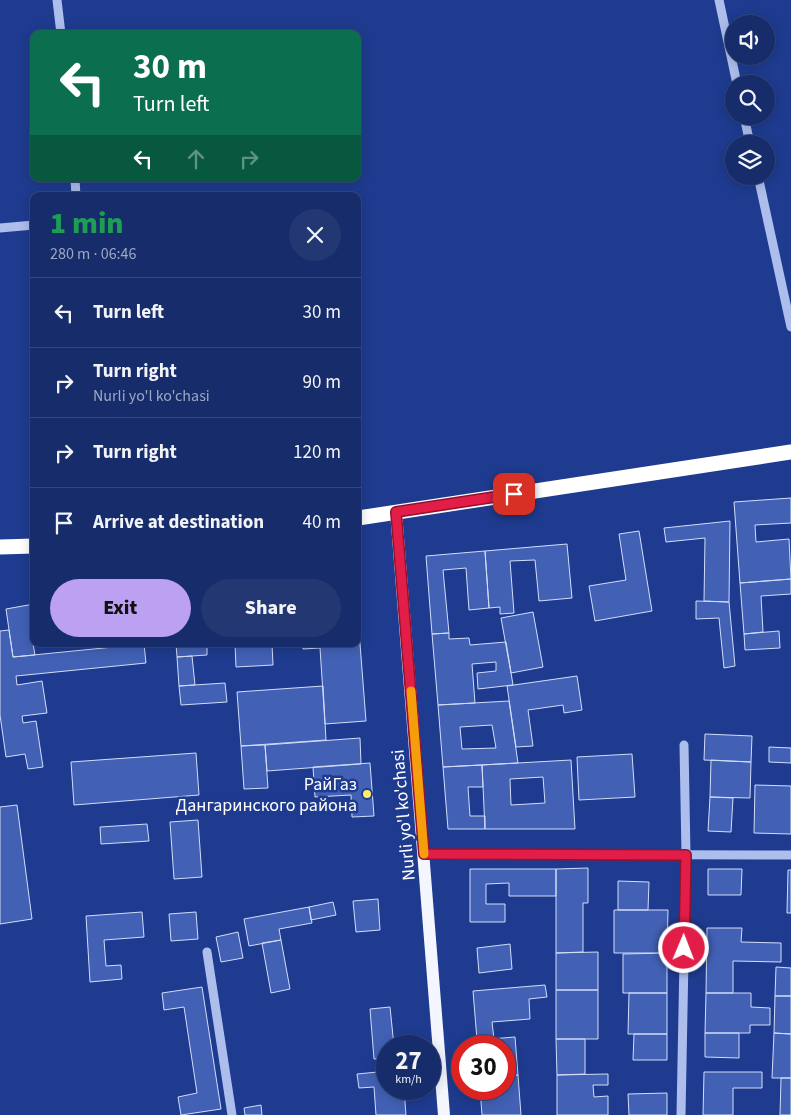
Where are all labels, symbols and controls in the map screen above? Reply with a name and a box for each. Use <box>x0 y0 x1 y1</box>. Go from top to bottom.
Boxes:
map controls <box>725 15 775 185</box>
button: sound <box>725 15 775 65</box>
text: 30 m <box>133 42 207 92</box>
icon: left <box>50 50 115 115</box>
button: search <box>725 75 775 125</box>
text: Turn left <box>133 88 209 120</box>
button: layers <box>725 135 775 185</box>
icon: left <box>129 145 157 173</box>
icon: ahead <box>182 145 210 173</box>
icon: right <box>235 145 263 173</box>
text: 1 min <box>50 202 124 245</box>
button: close <box>289 209 341 261</box>
text: 280 m · 06:46 <box>50 243 137 265</box>
icon: left <box>50 299 78 327</box>
text: Turn left <box>93 299 164 326</box>
text: 30 m <box>303 299 341 326</box>
text: Turn right <box>93 358 177 385</box>
icon: right <box>50 369 78 397</box>
text: 90 m <box>303 369 341 396</box>
text: Nurli yo'l ko'chasi <box>93 385 210 407</box>
icon: right <box>50 439 78 467</box>
text: Turn right <box>93 439 177 466</box>
text: 120 m <box>293 439 341 466</box>
pin <box>493 473 535 515</box>
icon: arrive <box>500 480 528 508</box>
icon: arrive <box>50 509 78 537</box>
text: Arrive at destination <box>93 509 264 536</box>
text: 40 m <box>303 509 341 536</box>
button: Exit <box>50 579 191 637</box>
button: Share <box>201 579 341 637</box>
street label: Nurli yo'l ko'chasi <box>385 748 422 881</box>
place label: РайГаз Дангаринского района <box>176 772 357 818</box>
marker: РайГаз Дангаринского района <box>361 788 373 800</box>
position arrow <box>657 921 709 973</box>
speed limit sign: 30 <box>451 1035 516 1100</box>
text: 27 <box>395 1043 422 1079</box>
text: km/h <box>395 1071 422 1088</box>

